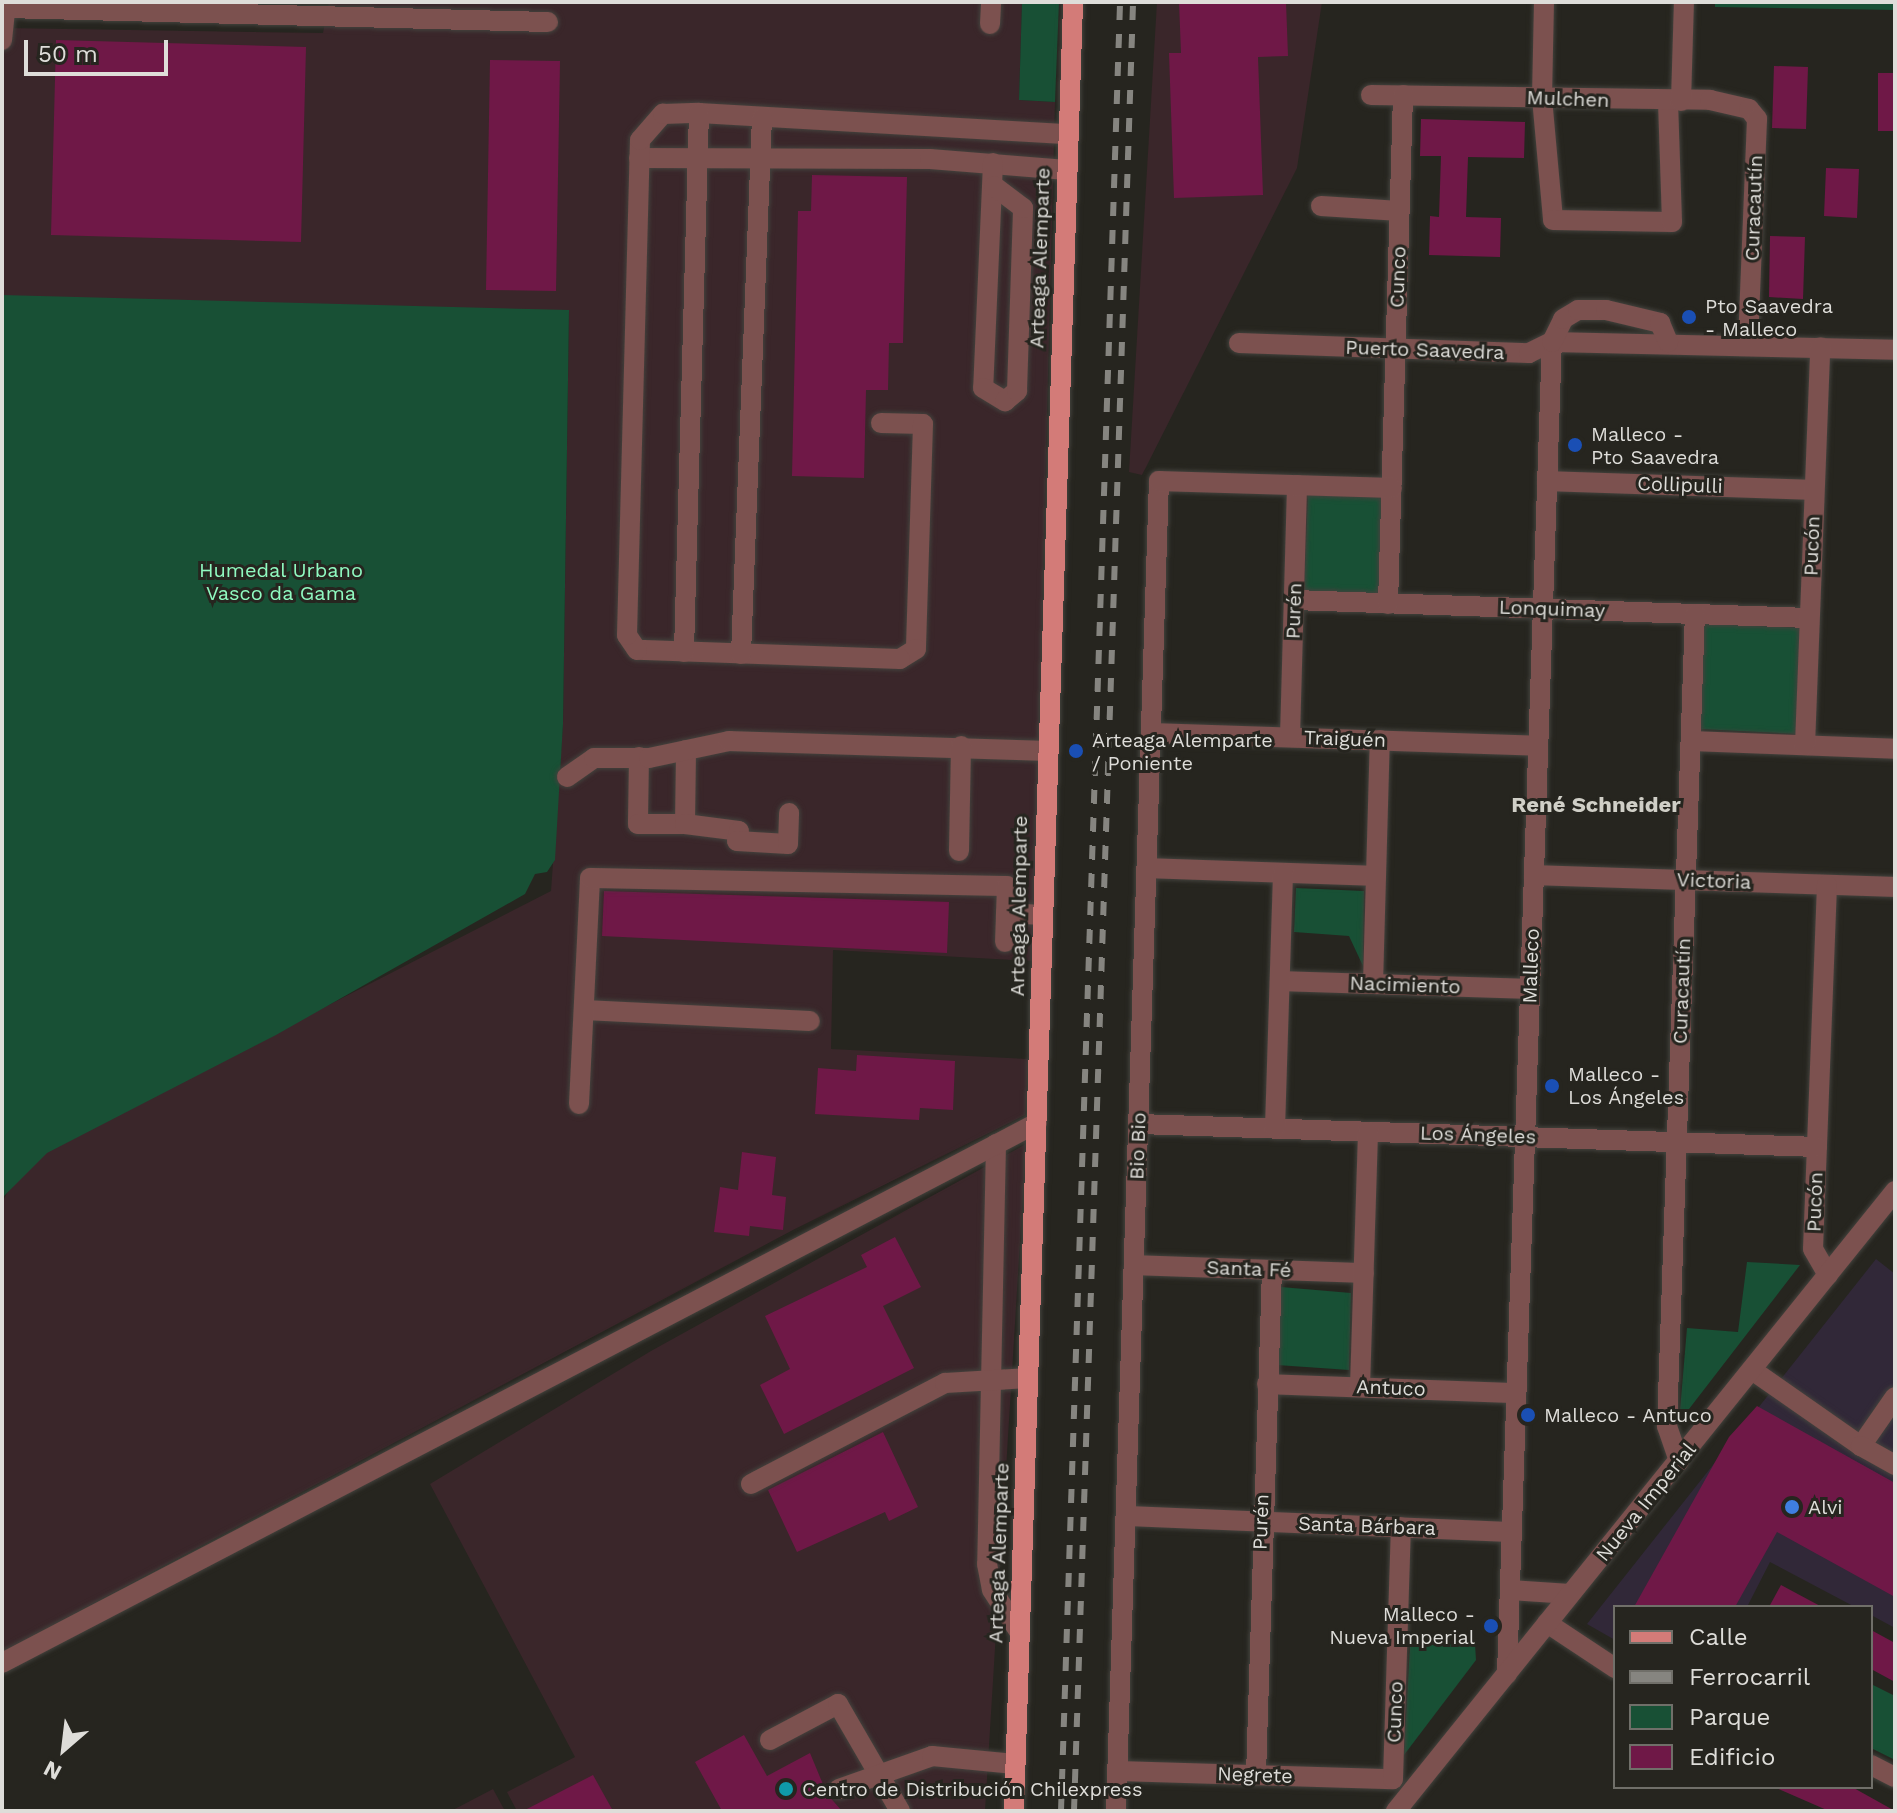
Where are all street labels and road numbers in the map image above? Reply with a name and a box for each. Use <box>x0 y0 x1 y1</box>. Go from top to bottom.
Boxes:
street label: Mulchen <box>1526 86 1610 112</box>
street label: Curacautín <box>1740 155 1768 261</box>
street label: Arteaga Alemparte <box>1025 167 1055 349</box>
street label: Cunco <box>1385 246 1411 308</box>
street label: Puerto Saavedra <box>1345 335 1505 365</box>
street label: Collipulli <box>1637 472 1723 498</box>
street label: Pucón <box>1799 516 1825 576</box>
street label: Purén <box>1281 582 1307 640</box>
street label: Lonquimay <box>1498 595 1606 623</box>
street label: Traiguén <box>1304 726 1386 752</box>
street label: Arteaga Alemparte <box>1005 815 1033 997</box>
street label: Victoria <box>1676 868 1752 894</box>
street label: Malleco <box>1518 928 1544 1004</box>
street label: Curacautín <box>1668 938 1696 1044</box>
street label: Nacimiento <box>1349 971 1461 999</box>
street label: Bio Bio <box>1125 1112 1151 1180</box>
street label: Los Ángeles <box>1419 1121 1537 1149</box>
street label: Pucón <box>1802 1172 1828 1232</box>
street label: Santa Fé <box>1206 1256 1292 1282</box>
street label: Antuco <box>1356 1375 1426 1401</box>
street label: Nueva Imperial <box>1591 1438 1701 1566</box>
street label: Arteaga Alemparte <box>984 1462 1014 1644</box>
street label: Purén <box>1248 1493 1274 1551</box>
street label: Santa Bárbara <box>1297 1512 1437 1540</box>
street label: Cunco <box>1382 1681 1408 1743</box>
street label: Negrete <box>1217 1762 1293 1788</box>

